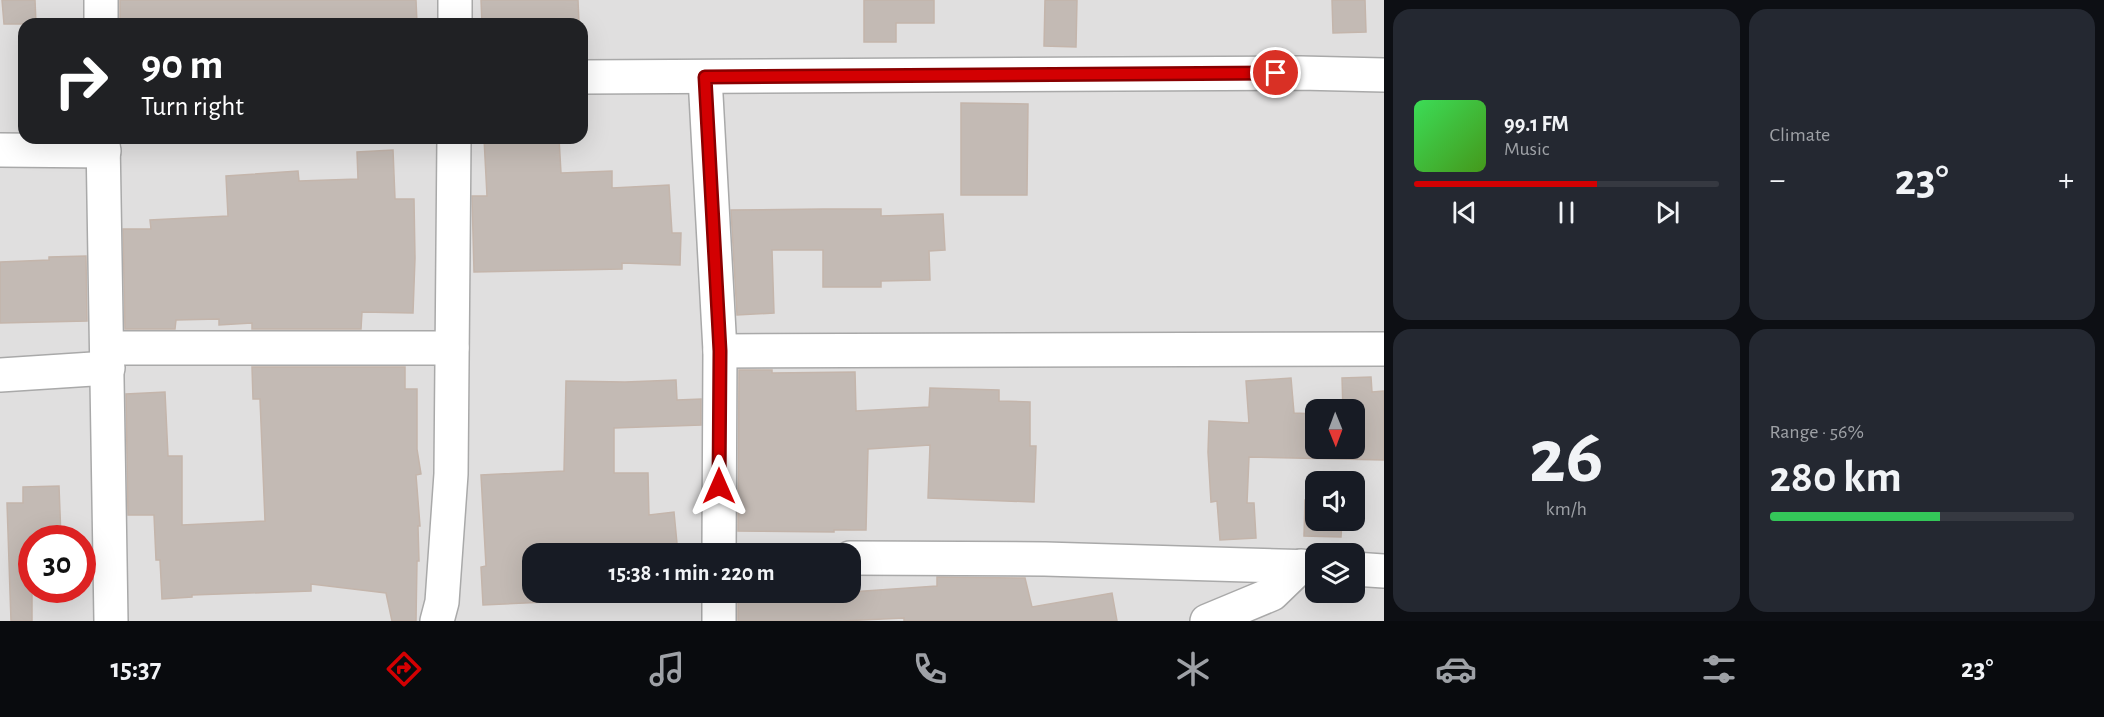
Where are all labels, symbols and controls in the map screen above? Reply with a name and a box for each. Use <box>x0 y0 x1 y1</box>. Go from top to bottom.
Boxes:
icon: right <box>42 42 120 120</box>
text: 90 m <box>141 44 223 86</box>
pin <box>1250 47 1301 98</box>
icon: arrive <box>1259 56 1292 89</box>
text: Turn right <box>141 93 244 120</box>
text: 99.1 FM <box>1504 113 1569 135</box>
text: Climate <box>1770 125 1830 145</box>
text: Music <box>1504 139 1550 159</box>
text: 23° <box>1895 158 1949 203</box>
text: − <box>1770 164 1785 197</box>
text: + <box>2058 164 2074 197</box>
icon: previous <box>1448 196 1481 229</box>
icon: pause <box>1550 196 1583 229</box>
icon: next <box>1651 196 1684 229</box>
north arrow <box>1305 399 1365 459</box>
map controls <box>1305 399 1365 603</box>
text: 26 <box>1529 419 1603 497</box>
text: Range · 56% <box>1770 422 1864 442</box>
position arrow <box>687 454 751 518</box>
text: 280 km <box>1770 455 1902 500</box>
button: sound <box>1305 471 1365 531</box>
text: km/h <box>1546 499 1587 519</box>
speed limit sign: 30 <box>18 525 96 603</box>
button: layers <box>1305 543 1365 603</box>
text: 15:38 · 1 min · 220 m <box>609 562 774 584</box>
icon: directions <box>383 648 425 690</box>
icon: music <box>646 648 688 690</box>
icon: phone <box>909 648 951 690</box>
icon: climate <box>1172 648 1214 690</box>
icon: car <box>1435 648 1477 690</box>
icon: filters <box>1698 648 1740 690</box>
text: 15:37 <box>111 655 161 682</box>
text: 23° <box>1961 655 1993 682</box>

